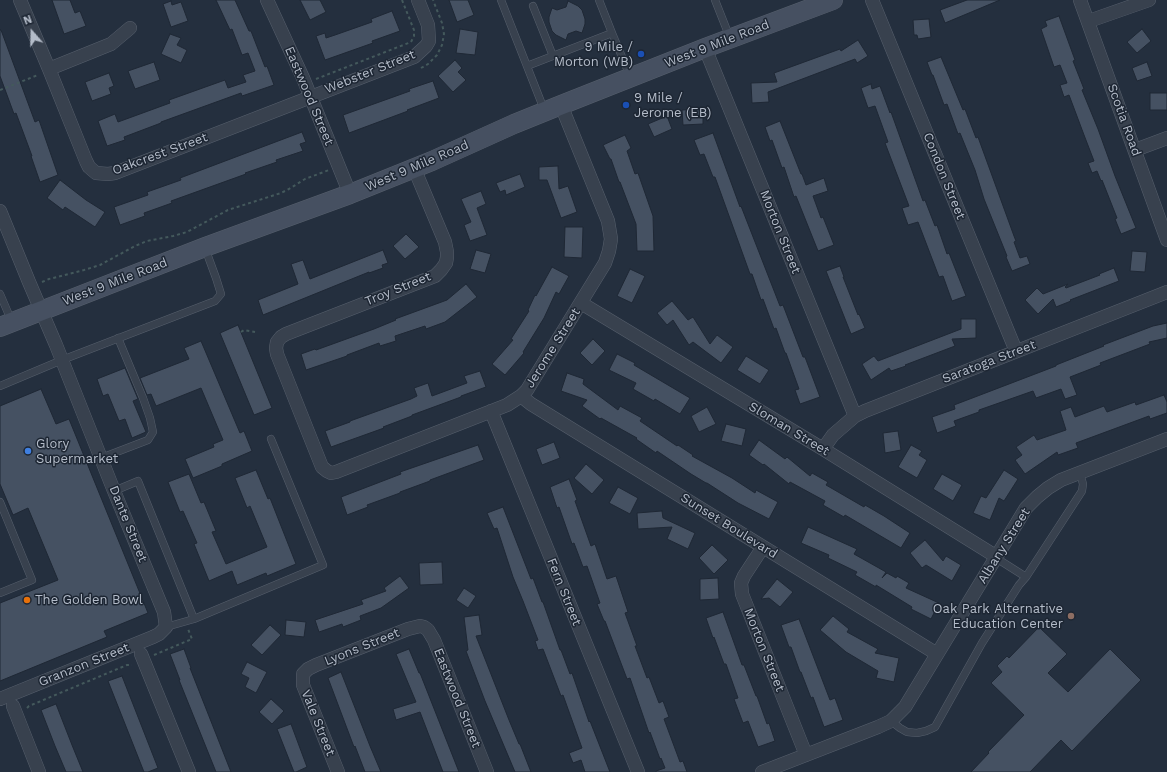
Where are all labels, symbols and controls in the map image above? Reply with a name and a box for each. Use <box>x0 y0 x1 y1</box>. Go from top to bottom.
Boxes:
north arrow <box>12 12 52 52</box>
text: N <box>22 13 34 28</box>
street label: West 9 Mile Road <box>662 17 772 71</box>
place label: 9 Mile / Morton (WB) <box>554 39 633 70</box>
street label: Eastwood Street <box>281 44 337 148</box>
street label: Webster Street <box>322 47 418 97</box>
marker: 9 Mile / Morton (WB) <box>636 49 646 59</box>
street label: Scotia Road <box>1104 82 1144 158</box>
place label: 9 Mile / Jerome (EB) <box>634 90 711 121</box>
marker: 9 Mile / Jerome (EB) <box>621 100 631 110</box>
street label: Oakcrest Street <box>110 130 210 178</box>
street label: Condon Street <box>919 130 969 222</box>
street label: West 9 Mile Road <box>363 137 471 195</box>
street label: Morton Street <box>756 188 804 276</box>
street label: West 9 Mile Road <box>60 255 170 309</box>
street label: Troy Street <box>363 269 433 309</box>
street label: Jerome Street <box>522 305 584 391</box>
street label: Saratoga Street <box>940 337 1038 387</box>
street label: Sloman Street <box>746 399 832 459</box>
place label: Glory Supermarket <box>36 436 118 467</box>
marker: Glory Supermarket <box>23 446 33 456</box>
street label: Dante Street <box>106 483 150 565</box>
street label: Sunset Boulevard <box>678 490 780 562</box>
street label: Albany Street <box>975 505 1033 587</box>
street label: Fern Street <box>543 556 585 628</box>
place label: The Golden Bowl <box>35 592 143 608</box>
marker: The Golden Bowl <box>22 595 32 605</box>
place label: Oak Park Alternative Education Center <box>933 601 1063 632</box>
street label: Morton Street <box>740 606 788 694</box>
marker: Oak Park Alternative Education Center <box>1066 611 1076 621</box>
street label: Lyons Street <box>322 625 402 669</box>
street label: Granzon Street <box>36 640 132 690</box>
street label: Eastwood Street <box>430 646 484 750</box>
street label: Vale Street <box>298 688 338 758</box>

